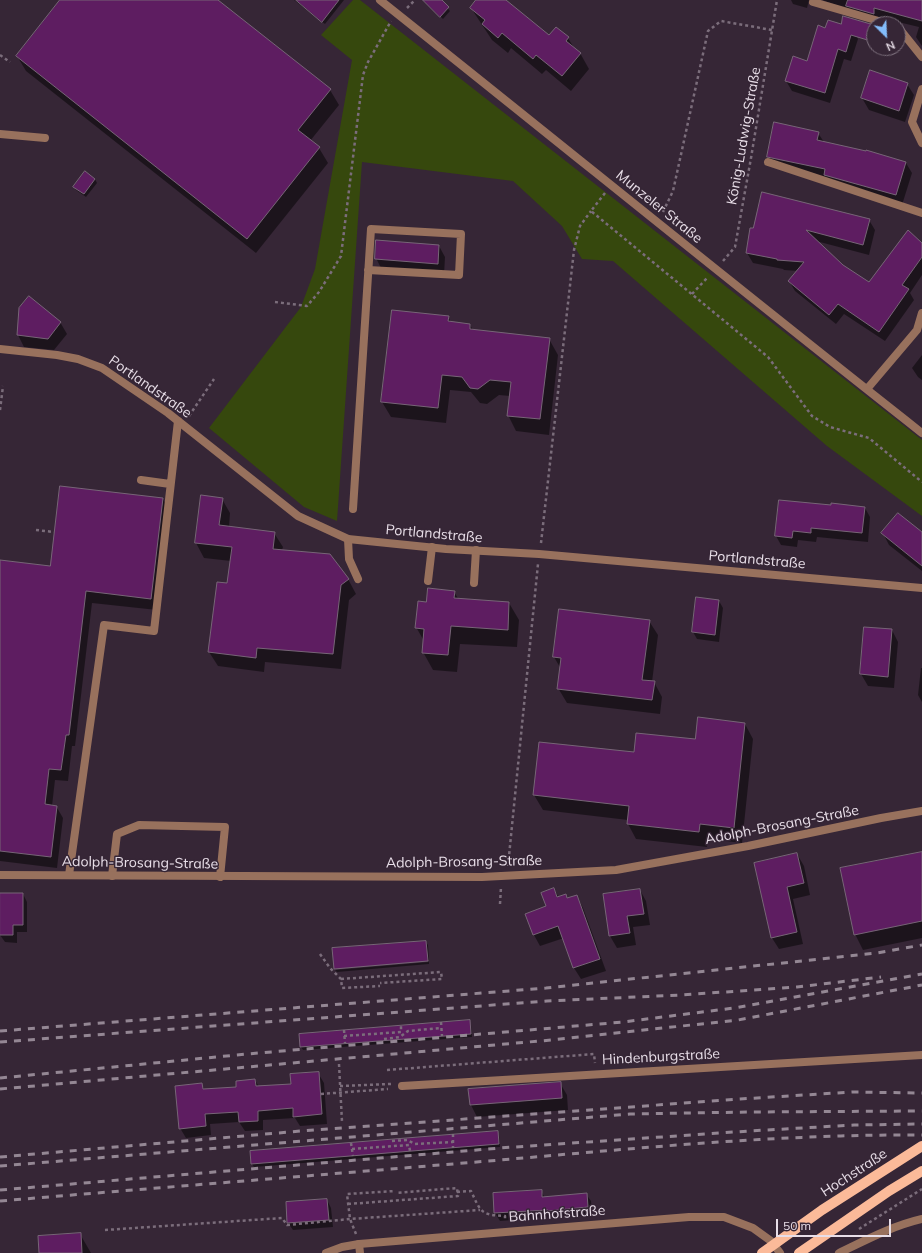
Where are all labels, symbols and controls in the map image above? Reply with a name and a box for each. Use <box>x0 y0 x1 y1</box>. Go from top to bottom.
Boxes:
north arrow <box>866 16 906 56</box>
text: N <box>884 38 897 54</box>
street label: König-Ludwig-Straße <box>724 66 764 206</box>
street label: Munzeler Straße <box>612 167 706 247</box>
street label: Portlandstraße <box>105 352 195 422</box>
street label: Portlandstraße <box>385 521 483 547</box>
street label: Portlandstraße <box>708 547 806 573</box>
street label: Adolph-Brosang-Straße <box>704 802 860 848</box>
street label: Adolph-Brosang-Straße <box>386 852 542 872</box>
street label: Adolph-Brosang-Straße <box>62 853 218 873</box>
street label: Hindenburgstraße <box>602 1046 720 1068</box>
street label: Hochstraße <box>818 1145 890 1201</box>
street label: Bahnhofstraße <box>508 1202 606 1226</box>
scale bar <box>778 1211 893 1237</box>
text: 50 m <box>783 1218 811 1233</box>

